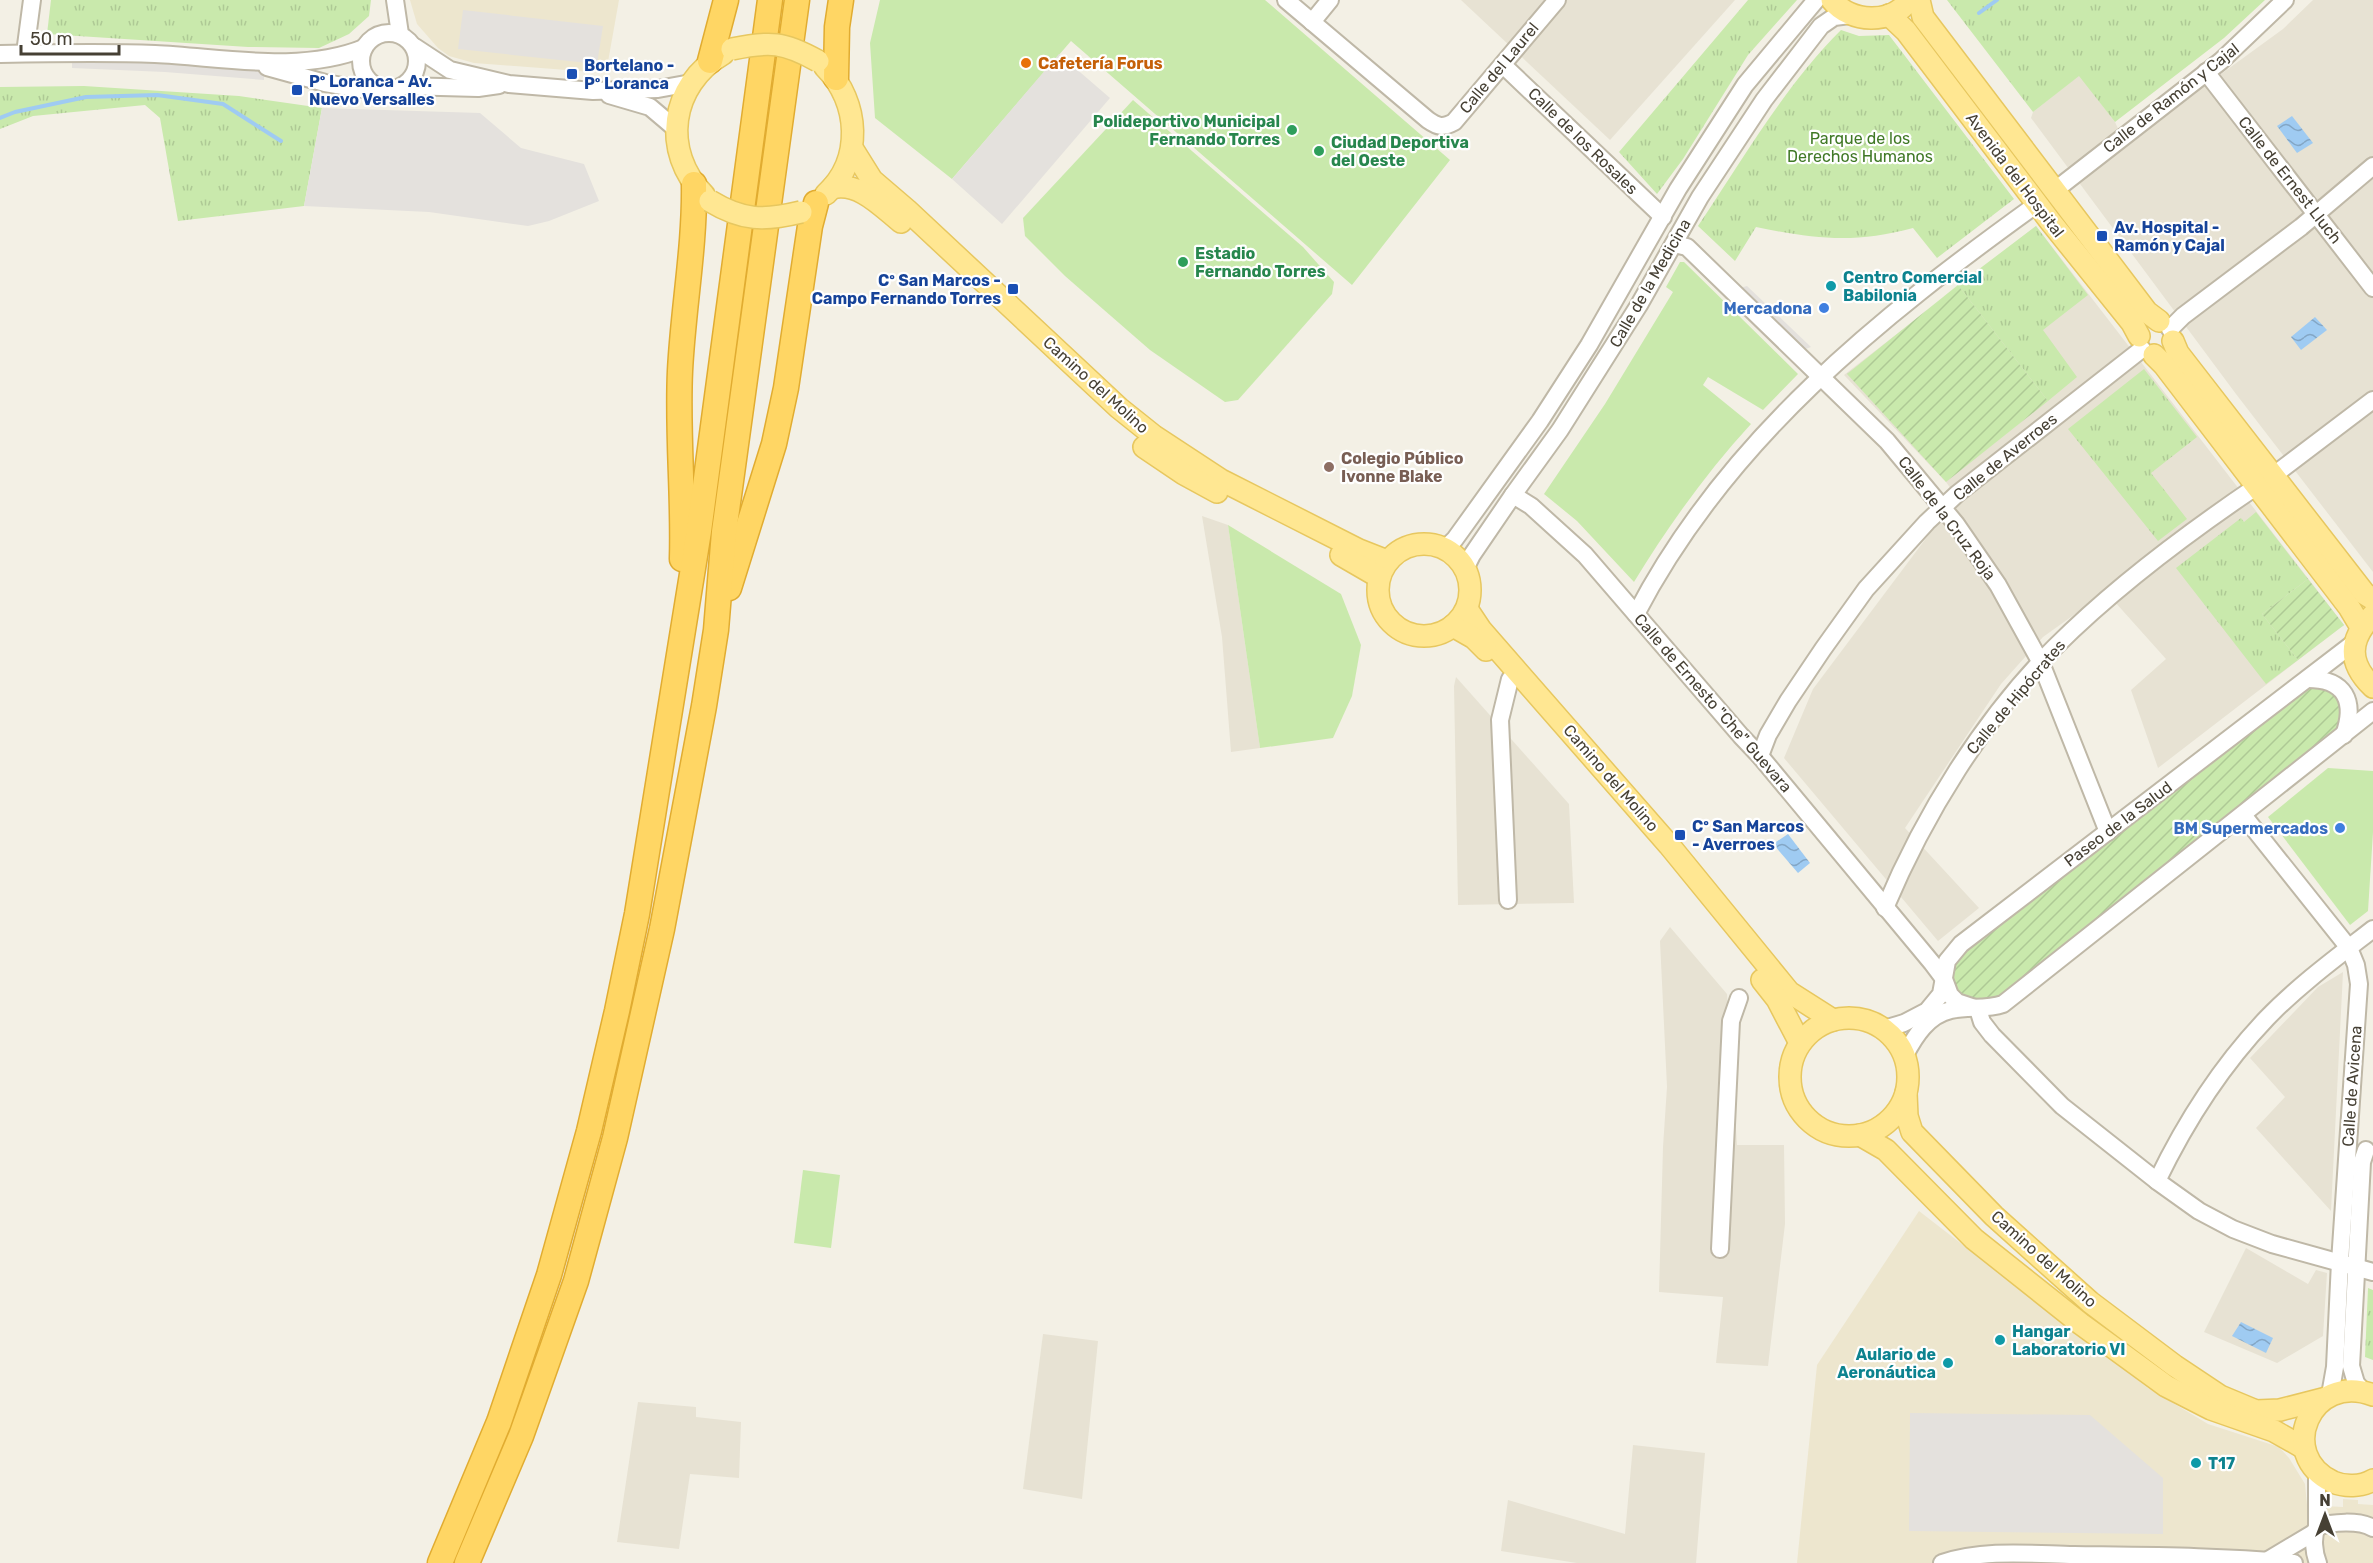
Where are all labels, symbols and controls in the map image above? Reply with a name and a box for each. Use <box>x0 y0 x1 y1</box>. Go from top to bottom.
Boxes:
scale bar <box>21 18 118 56</box>
street label: Calle del Laurel <box>1456 19 1542 117</box>
text: 50 m <box>30 28 73 50</box>
street label: Calle de Ramón y Cajal <box>2099 39 2243 157</box>
place label: Cafetería Forus <box>1038 54 1163 73</box>
place label: Bortelano - Pº Loranca <box>584 56 674 93</box>
marker: Cafetería Forus <box>1019 56 1033 70</box>
marker: Bortelano - Pº Loranca <box>565 67 579 81</box>
place label: Pº Loranca - Av. Nuevo Versalles <box>309 72 435 109</box>
marker: Pº Loranca - Av. Nuevo Versalles <box>290 83 304 97</box>
street label: Calle de los Rosales <box>1524 84 1642 198</box>
street label: Avenida del Hospital <box>1962 109 2068 241</box>
place label: Polideportivo Municipal Fernando Torres <box>1093 112 1280 149</box>
street label: Calle de Ernest Lluch <box>2234 113 2346 247</box>
marker: Polideportivo Municipal Fernando Torres <box>1285 123 1299 137</box>
park label: Parque de los Derechos Humanos <box>1787 129 1933 166</box>
place label: Ciudad Deportiva del Oeste <box>1331 133 1469 170</box>
marker: Ciudad Deportiva del Oeste <box>1312 144 1326 158</box>
street label: Calle de la Medicina <box>1605 215 1695 351</box>
place label: Av. Hospital - Ramón y Cajal <box>2114 218 2225 255</box>
marker: Av. Hospital - Ramón y Cajal <box>2095 229 2109 243</box>
place label: Estadio Fernando Torres <box>1195 244 1326 281</box>
marker: Estadio Fernando Torres <box>1176 255 1190 269</box>
place label: Centro Comercial Babilonia <box>1843 268 1982 305</box>
place label: Cº San Marcos - Campo Fernando Torres <box>812 271 1001 308</box>
marker: Centro Comercial Babilonia <box>1824 279 1838 293</box>
marker: Cº San Marcos - Campo Fernando Torres <box>1006 282 1020 296</box>
place label: Mercadona <box>1724 299 1812 318</box>
marker: Mercadona <box>1817 301 1831 315</box>
street label: Camino del Molino <box>1039 333 1153 437</box>
street label: Calle de Averroes <box>1949 409 2061 505</box>
place label: Colegio Público Ivonne Blake <box>1341 449 1464 486</box>
street label: Calle de la Cruz Roja <box>1894 452 2000 584</box>
marker: Colegio Público Ivonne Blake <box>1322 460 1336 474</box>
street label: Calle de Ernesto "Che" Guevara <box>1630 610 1796 796</box>
street label: Calle de Hipócrates <box>1963 636 2069 758</box>
street label: Camino del Molino <box>1559 721 1663 835</box>
street label: Paseo de la Salud <box>2060 777 2176 871</box>
place label: Cº San Marcos - Averroes <box>1692 817 1804 854</box>
place label: BM Supermercados <box>2173 819 2328 838</box>
marker: BM Supermercados <box>2333 821 2347 835</box>
marker: Cº San Marcos - Averroes <box>1673 828 1687 842</box>
street label: Calle de Avicena <box>2338 1025 2366 1147</box>
street label: Camino del Molino <box>1987 1207 2101 1311</box>
place label: Hangar Laboratorio VI <box>2012 1322 2126 1359</box>
marker: Hangar Laboratorio VI <box>1993 1333 2007 1347</box>
place label: Aulario de Aeronáutica <box>1837 1345 1936 1382</box>
marker: Aulario de Aeronáutica <box>1941 1356 1955 1370</box>
place label: T17 <box>2208 1454 2235 1473</box>
marker: T17 <box>2189 1456 2203 1470</box>
north arrow <box>2295 1485 2355 1545</box>
text: N <box>2319 1491 2331 1510</box>

